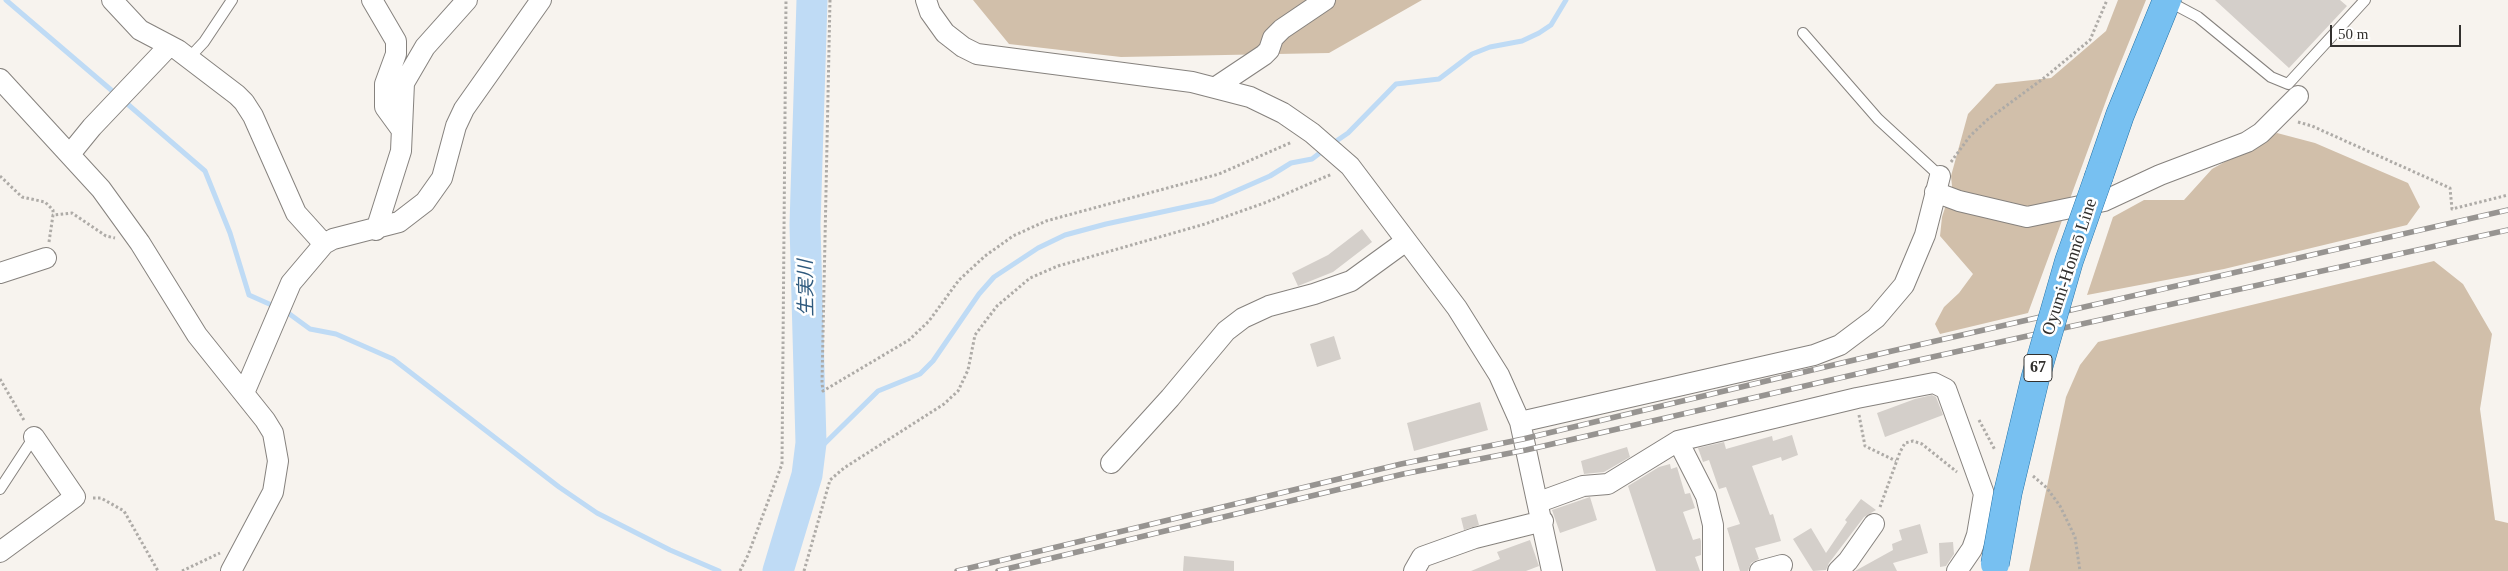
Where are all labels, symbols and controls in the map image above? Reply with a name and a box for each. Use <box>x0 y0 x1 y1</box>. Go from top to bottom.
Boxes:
scale bar <box>2333 15 2464 47</box>
text: 50 m <box>2338 26 2368 42</box>
street label: Oyumi-Honnō Line <box>2038 196 2102 338</box>
water label: 生実川 <box>795 259 819 317</box>
road number: 67 <box>2024 354 2052 382</box>

